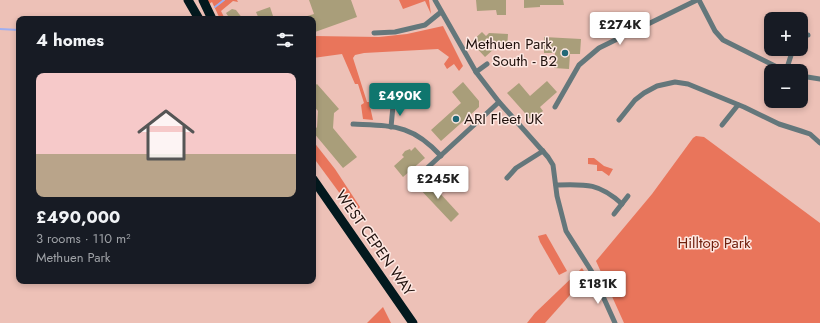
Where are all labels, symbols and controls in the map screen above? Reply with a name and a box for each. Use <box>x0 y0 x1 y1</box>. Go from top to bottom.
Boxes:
pin: £274K <box>592 12 648 46</box>
map controls <box>764 12 808 108</box>
button: + <box>764 12 808 56</box>
text: £274K <box>599 15 641 34</box>
text: 4 homes <box>36 28 104 52</box>
icon: filters <box>274 29 296 51</box>
place label: Methuen Park, South - B2 <box>466 33 557 72</box>
marker: Methuen Park, South - B2 <box>560 48 570 58</box>
button: − <box>764 64 808 108</box>
pin: £490K <box>372 83 428 117</box>
text: £490K <box>378 86 422 105</box>
icon: home <box>130 99 202 171</box>
place label: ARI Fleet UK <box>464 108 543 130</box>
marker: ARI Fleet UK <box>451 114 461 124</box>
pin: £245K <box>410 166 466 200</box>
text: £245K <box>416 169 460 188</box>
street label: WEST CEPEN WAY <box>330 186 420 301</box>
text: £490,000 <box>36 205 120 229</box>
text: 3 rooms · 110 m² <box>36 229 131 248</box>
park label: Hilltop Park <box>677 232 751 254</box>
text: Methuen Park <box>36 248 111 267</box>
pin: £181K <box>570 271 626 305</box>
text: £181K <box>579 274 617 293</box>

